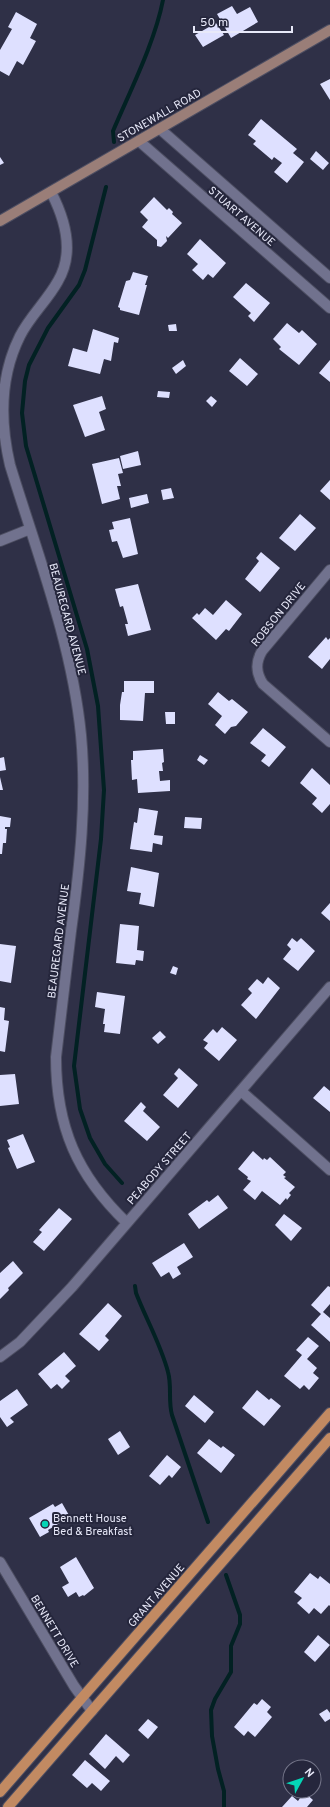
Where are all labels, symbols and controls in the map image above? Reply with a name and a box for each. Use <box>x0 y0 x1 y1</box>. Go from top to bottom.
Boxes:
scale bar <box>194 8 292 34</box>
text: 50 m <box>200 15 228 31</box>
street label: STONEWALL ROAD <box>115 86 204 146</box>
street label: STUART AVENUE <box>205 184 278 250</box>
street label: BEAUREGARD AVENUE <box>45 562 89 677</box>
street label: ROBSON DRIVE <box>249 580 309 650</box>
street label: BEAUREGARD AVENUE <box>45 883 73 999</box>
street label: PEABODY STREET <box>124 1129 195 1208</box>
place label: Bennett House Bed & Breakfast <box>53 1512 133 1539</box>
marker: Bennett House Bed & Breakfast <box>40 1519 50 1529</box>
street label: GRANT AVENUE <box>125 1561 188 1630</box>
street label: BENNETT DRIVE <box>27 1593 81 1670</box>
north arrow <box>282 1759 322 1799</box>
text: N <box>301 1766 317 1781</box>

